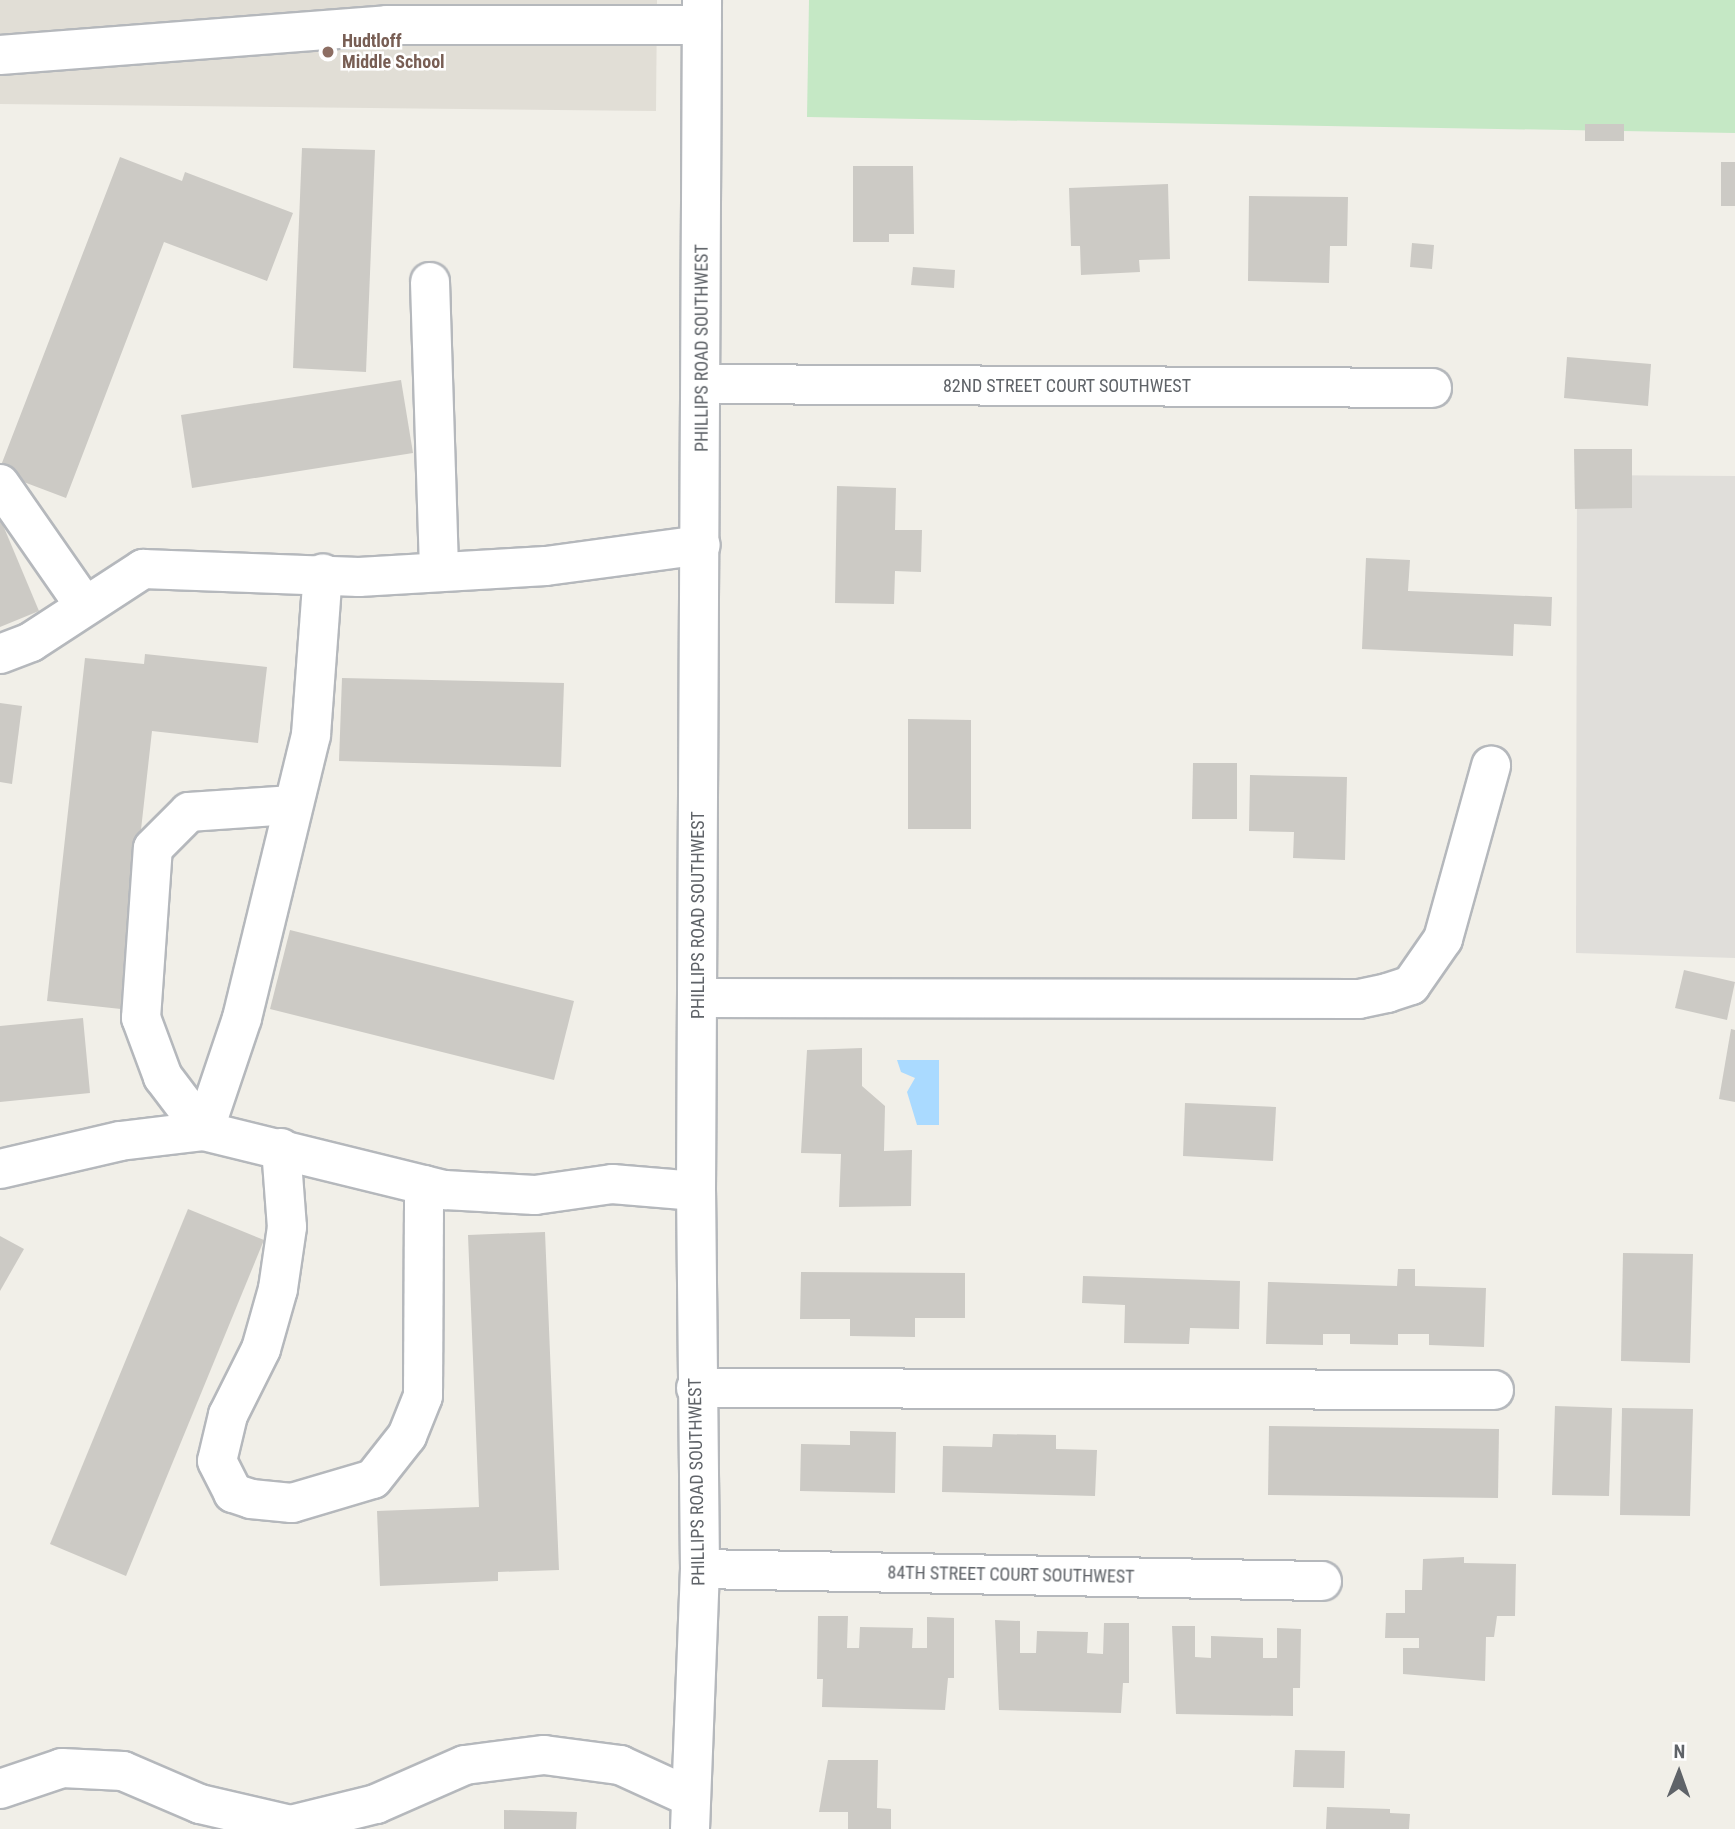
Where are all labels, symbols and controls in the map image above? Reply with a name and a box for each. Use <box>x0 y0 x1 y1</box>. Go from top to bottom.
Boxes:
place label: Hudtloff Middle School <box>342 31 445 74</box>
marker: Hudtloff Middle School <box>320 44 336 60</box>
street label: PHILLIPS ROAD SOUTHWEST <box>691 244 713 452</box>
street label: 82ND STREET COURT SOUTHWEST <box>943 375 1191 397</box>
street label: PHILLIPS ROAD SOUTHWEST <box>687 811 709 1019</box>
street label: PHILLIPS ROAD SOUTHWEST <box>684 1378 710 1586</box>
street label: 84TH STREET COURT SOUTHWEST <box>887 1562 1135 1588</box>
north arrow <box>1644 1738 1714 1808</box>
text: N <box>1673 1740 1685 1763</box>

